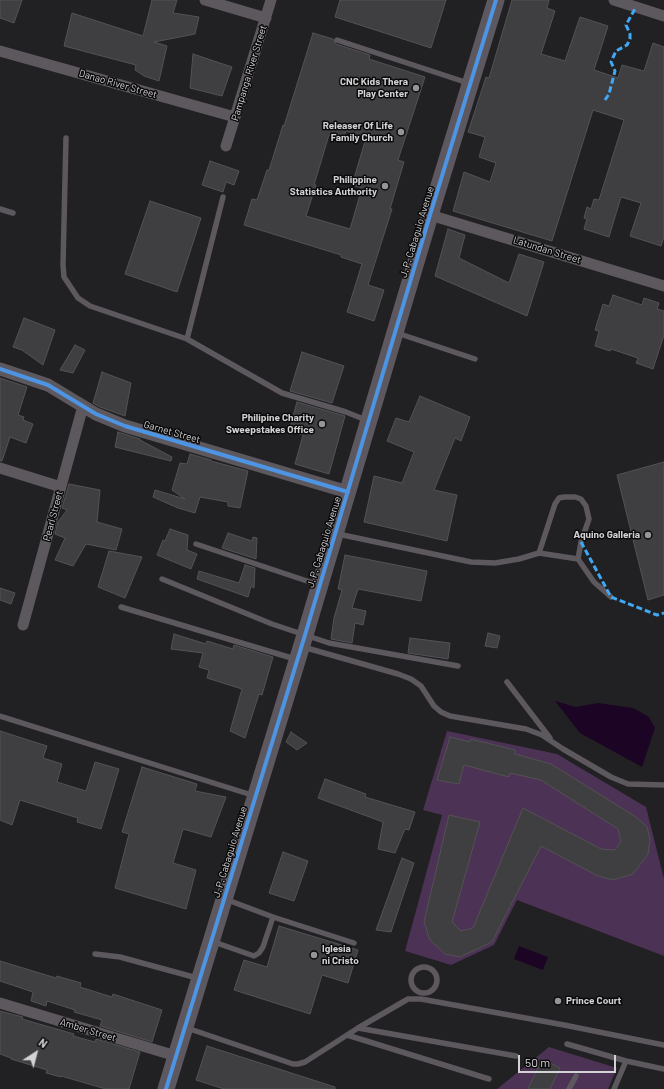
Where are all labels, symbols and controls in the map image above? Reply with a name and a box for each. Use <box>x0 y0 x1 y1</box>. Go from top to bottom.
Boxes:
street label: Pampanga River Street <box>229 24 269 122</box>
street label: Danao River Street <box>78 67 158 101</box>
place label: CNC Kids Thera Play Center <box>340 76 408 100</box>
marker: CNC Kids Thera Play Center <box>411 83 421 93</box>
place label: Releaser Of Life Family Church <box>323 120 393 144</box>
marker: Releaser Of Life Family Church <box>396 127 406 137</box>
place label: Philippine Statistics Authority <box>290 174 377 198</box>
marker: Philippine Statistics Authority <box>380 181 390 191</box>
street label: J. P. Cabaguio Avenue <box>397 185 437 279</box>
street label: Latundan Street <box>512 234 582 266</box>
place label: Philipine Charity Sweepstakes Office <box>226 412 314 436</box>
street label: Garnet Street <box>142 418 202 446</box>
marker: Philipine Charity Sweepstakes Office <box>317 419 327 429</box>
street label: Pearl Street <box>41 490 65 542</box>
street label: J. P. Cabaguio Avenue <box>304 495 344 589</box>
place label: Aquino Galleria <box>573 529 640 541</box>
marker: Aquino Galleria <box>643 530 653 540</box>
street label: J. P. Cabaguio Avenue <box>210 805 250 899</box>
place label: Iglesia ni Cristo <box>322 943 359 966</box>
marker: Iglesia ni Cristo <box>309 950 319 960</box>
place label: Prince Court <box>566 995 621 1007</box>
marker: Prince Court <box>553 996 563 1006</box>
street label: Amber Street <box>59 1016 117 1044</box>
north arrow <box>16 1033 56 1073</box>
text: N <box>37 1035 50 1050</box>
scale bar <box>520 1047 618 1073</box>
text: 50 m <box>525 1055 550 1069</box>

